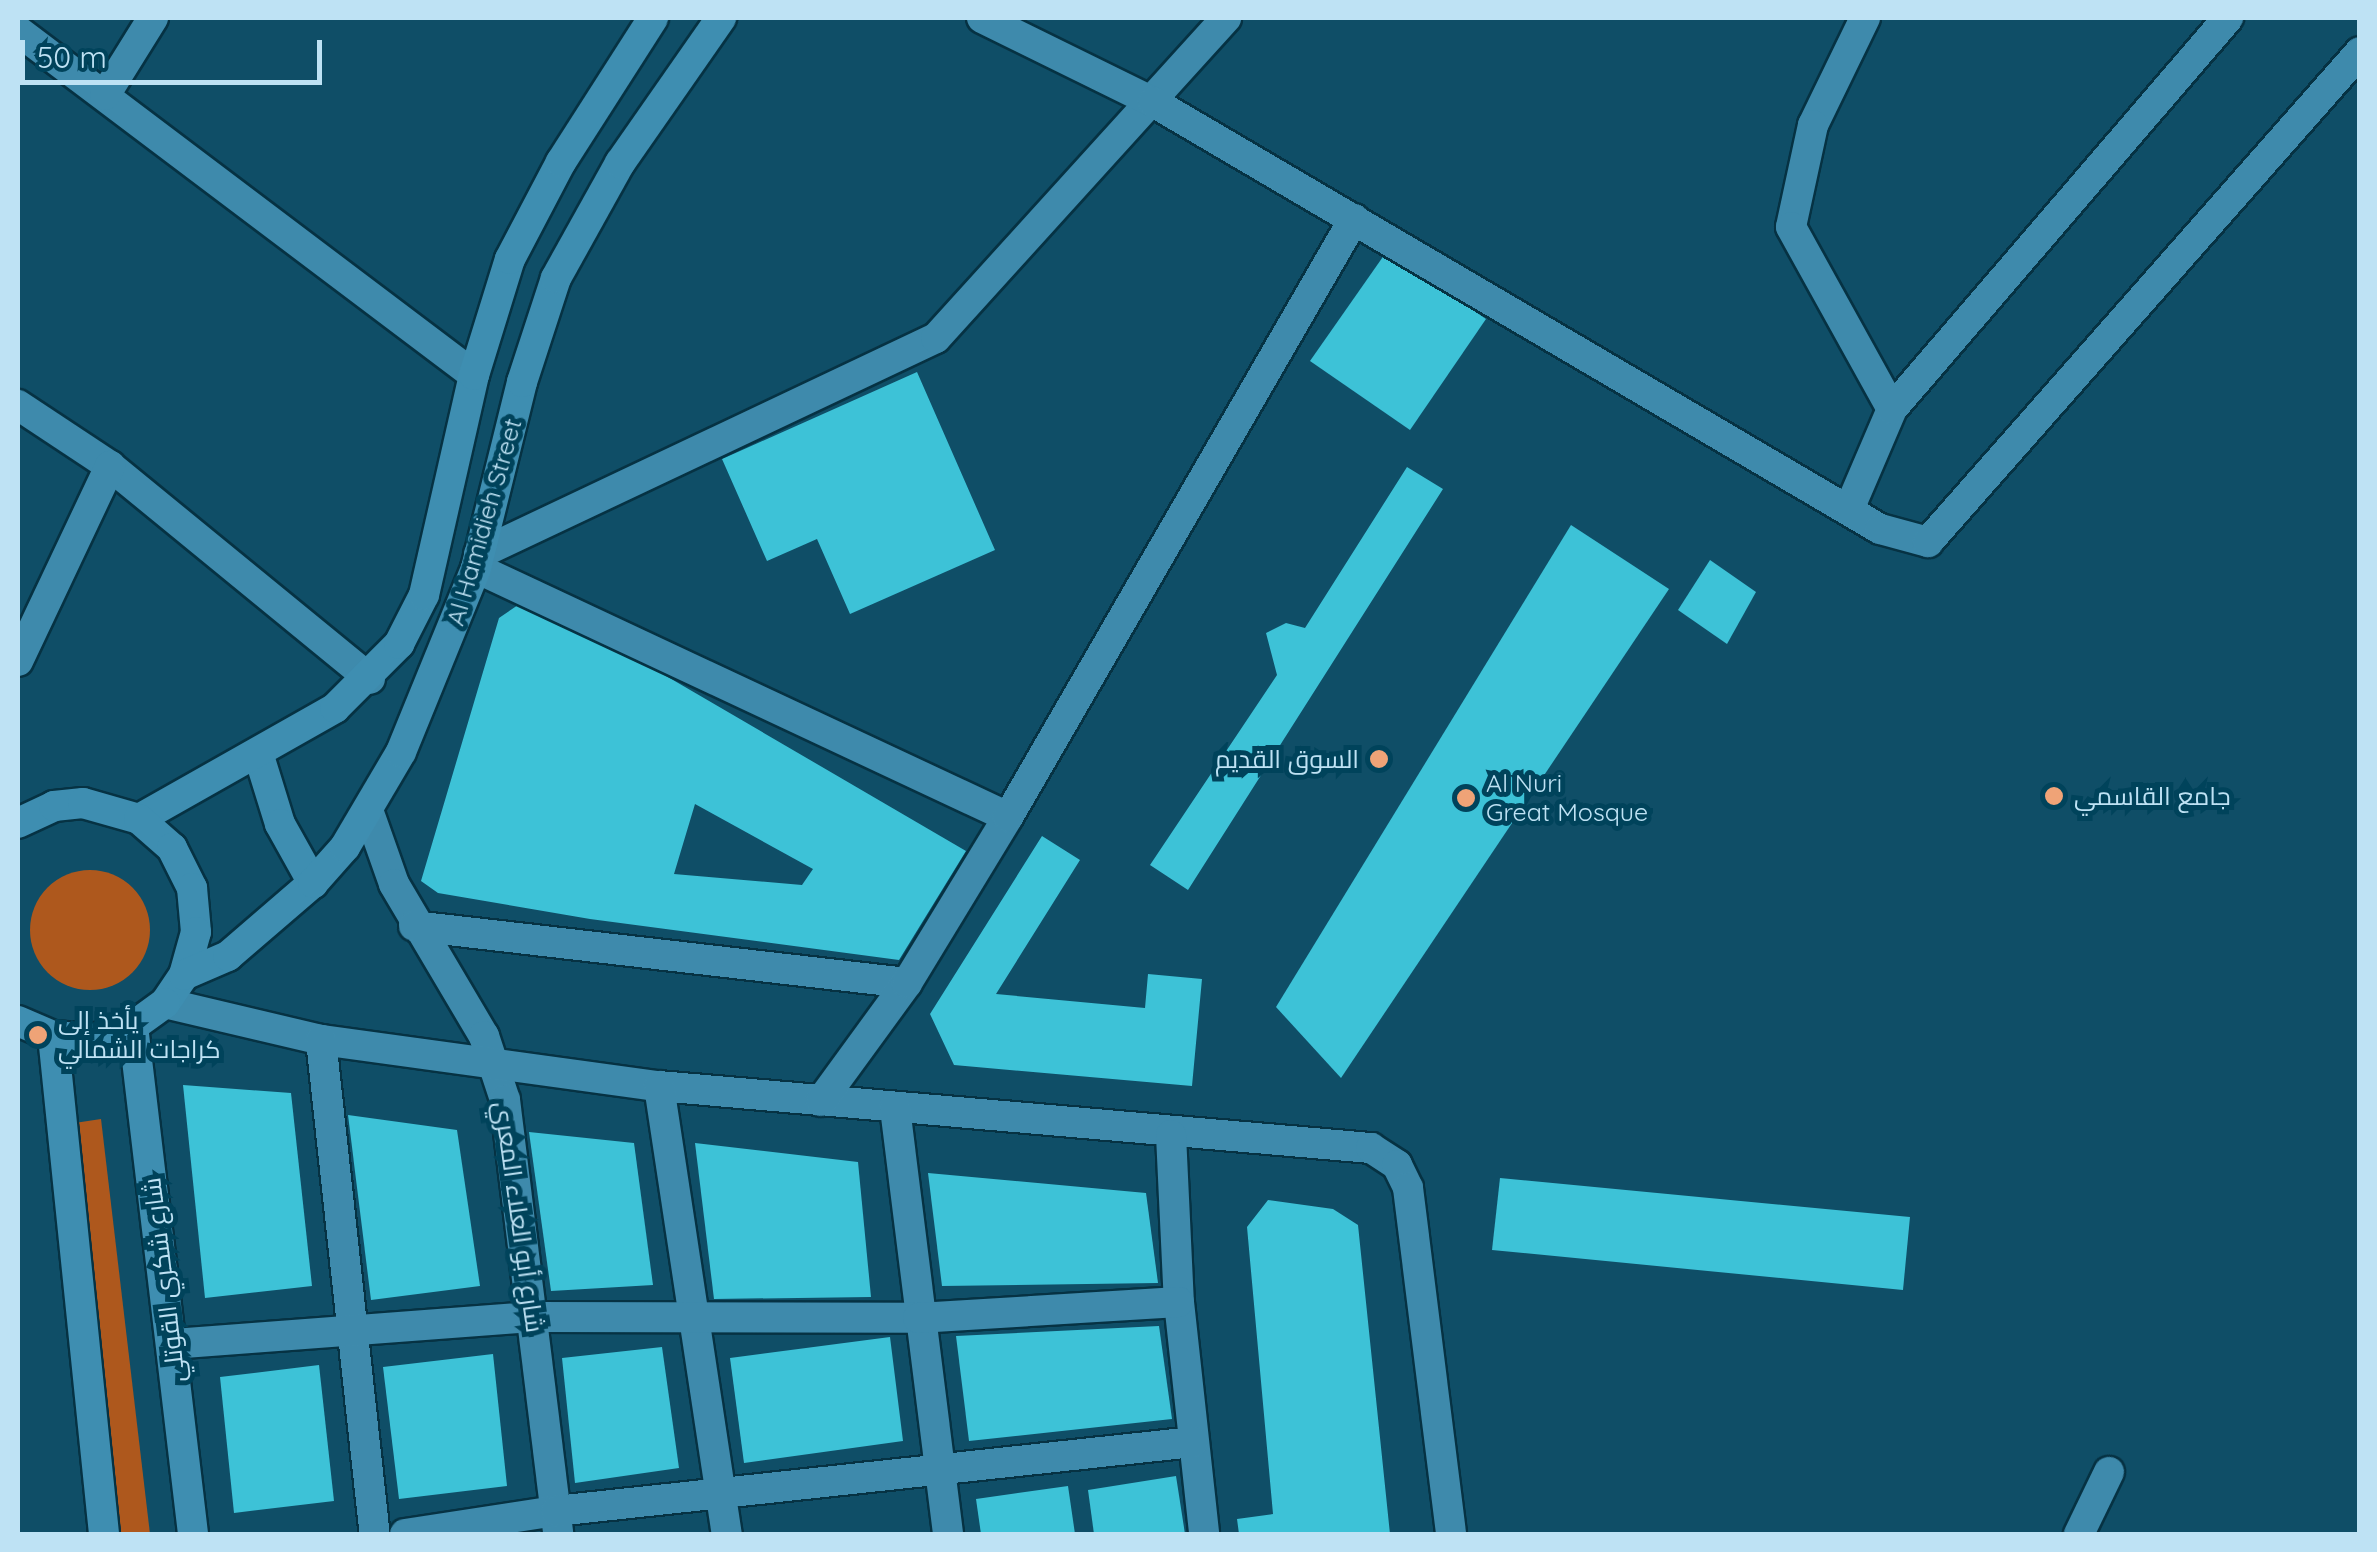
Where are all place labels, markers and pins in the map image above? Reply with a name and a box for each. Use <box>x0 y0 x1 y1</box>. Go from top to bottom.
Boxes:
place label: السوق القديم <box>1215 744 1359 774</box>
marker: السوق القديم <box>1368 748 1390 770</box>
place label: Al Nuri Great Mosque <box>1486 769 1648 828</box>
place label: جامع القاسمي <box>2074 781 2230 811</box>
marker: جامع القاسمي <box>2043 785 2065 807</box>
marker: Al Nuri Great Mosque <box>1455 787 1477 809</box>
place label: يأخذ إلى كراجات الشمالي <box>58 1006 221 1065</box>
marker: يأخذ إلى كراجات الشمالي <box>27 1024 49 1046</box>

